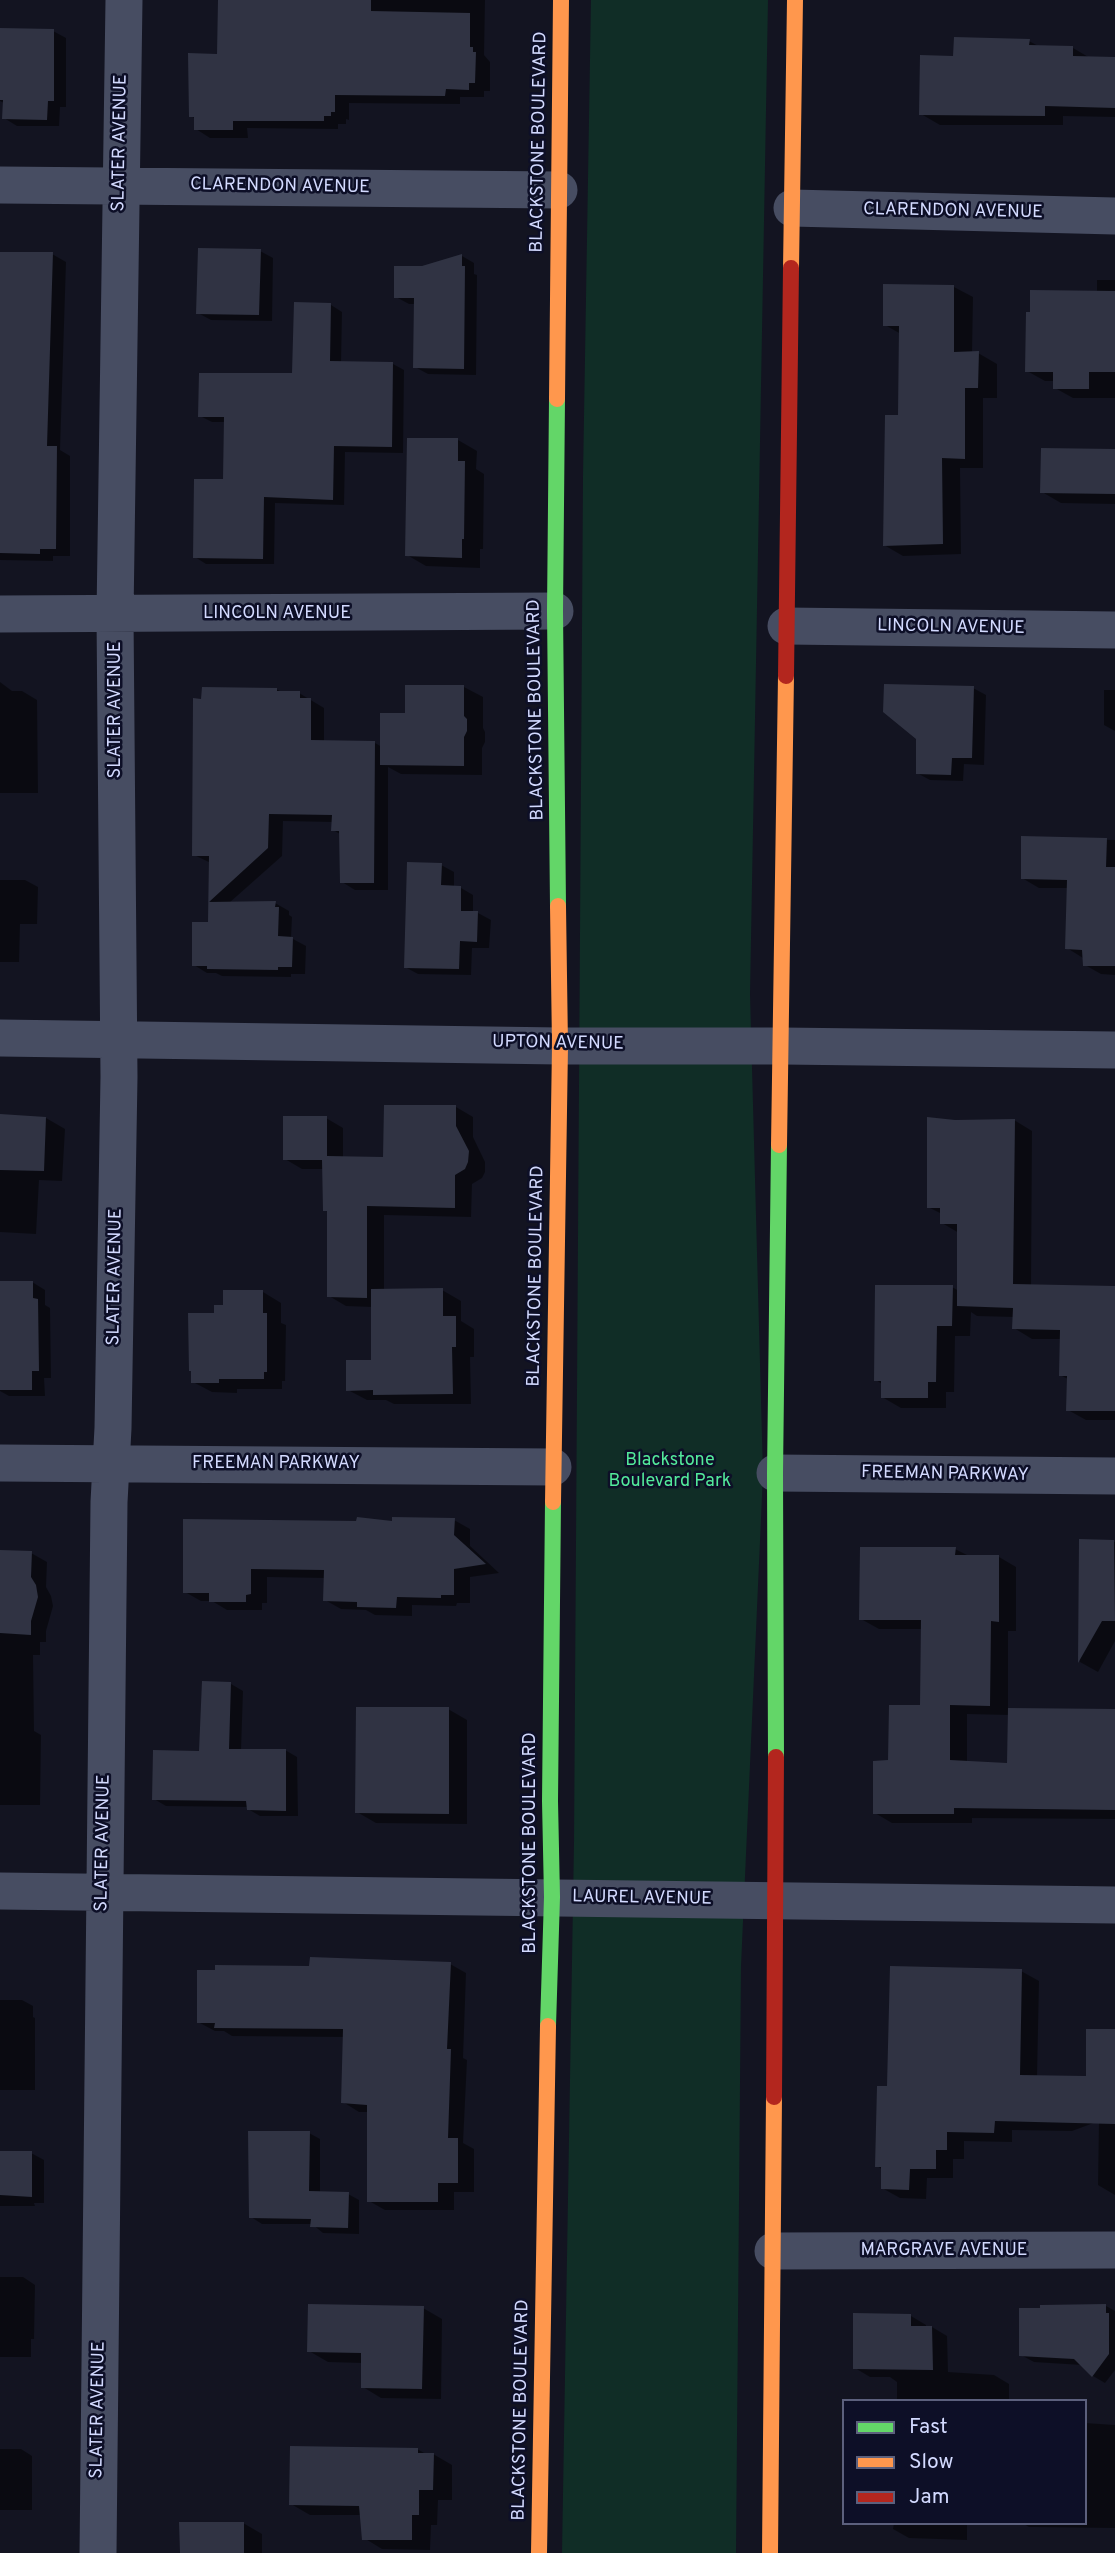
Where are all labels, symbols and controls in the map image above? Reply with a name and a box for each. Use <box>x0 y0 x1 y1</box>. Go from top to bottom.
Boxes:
street label: BLACKSTONE BOULEVARD <box>527 31 553 253</box>
street label: SLATER AVENUE <box>109 74 133 212</box>
street label: CLARENDON AVENUE <box>190 175 370 199</box>
street label: CLARENDON AVENUE <box>863 200 1043 224</box>
street label: BLACKSTONE BOULEVARD <box>524 599 550 821</box>
street label: LINCOLN AVENUE <box>203 603 351 625</box>
street label: LINCOLN AVENUE <box>877 616 1025 640</box>
street label: SLATER AVENUE <box>105 641 127 779</box>
street label: UPTON AVENUE <box>492 1032 624 1056</box>
street label: BLACKSTONE BOULEVARD <box>524 1165 550 1387</box>
street label: SLATER AVENUE <box>104 1208 128 1346</box>
park label: Blackstone Boulevard Park <box>609 1450 731 1492</box>
street label: FREEMAN PARKWAY <box>192 1453 360 1475</box>
street label: FREEMAN PARKWAY <box>861 1463 1029 1487</box>
street label: BLACKSTONE BOULEVARD <box>520 1732 542 1954</box>
street label: SLATER AVENUE <box>92 1774 116 1912</box>
street label: LAUREL AVENUE <box>572 1887 712 1911</box>
street label: MARGRAVE AVENUE <box>860 2240 1028 2262</box>
street label: BLACKSTONE BOULEVARD <box>509 2299 535 2521</box>
street label: SLATER AVENUE <box>87 2341 111 2479</box>
legend <box>842 2399 1087 2525</box>
text: Fast <box>909 2414 948 2441</box>
text: Slow <box>909 2449 954 2476</box>
text: Jam <box>909 2484 950 2511</box>

